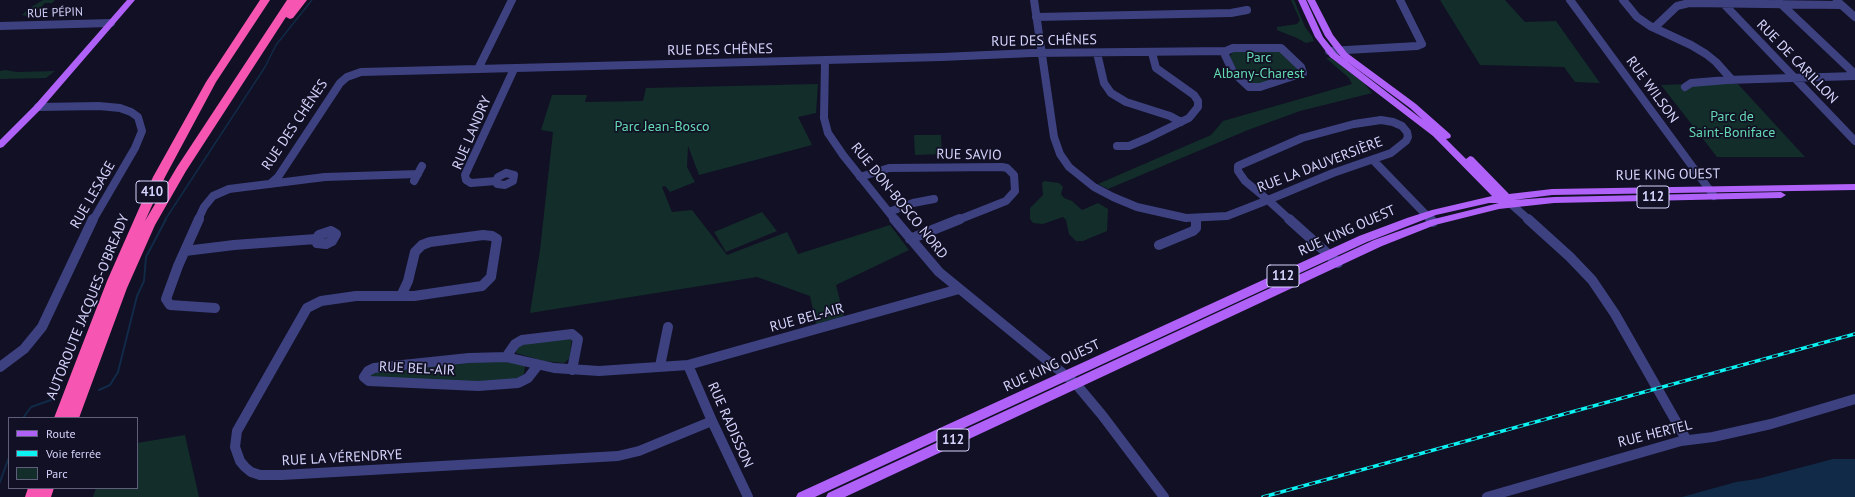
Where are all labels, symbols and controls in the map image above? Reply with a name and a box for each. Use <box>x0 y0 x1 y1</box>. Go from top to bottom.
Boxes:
street label: RUE PÉPIN <box>27 5 83 21</box>
street label: RUE DE CARILLON <box>1753 17 1841 107</box>
street label: RUE DES CHÊNES <box>991 32 1097 50</box>
street label: RUE DES CHÊNES <box>667 41 773 59</box>
park label: Parc Albany-Charest <box>1213 50 1305 82</box>
street label: RUE WILSON <box>1622 53 1682 127</box>
street label: RUE DES CHÊNES <box>258 76 332 174</box>
street label: RUE LANDRY <box>449 94 495 172</box>
park label: Parc de Saint-Boniface <box>1689 109 1775 142</box>
park label: Parc Jean-Bosco <box>615 119 709 135</box>
street label: RUE LA DAUVERSIÈRE <box>1255 133 1385 197</box>
street label: RUE DON-BOSCO NORD <box>847 140 951 262</box>
street label: RUE SAVIO <box>936 146 1002 164</box>
street label: RUE LESAGE <box>67 158 119 232</box>
street label: RUE KING OUEST <box>1616 166 1720 184</box>
road number: 410 <box>136 181 168 203</box>
road number: 112 <box>1637 186 1669 208</box>
street label: RUE KING OUEST <box>1296 202 1398 260</box>
street label: AUTOROUTE JACQUES-O'BREADY <box>43 212 133 402</box>
road number: 112 <box>1267 265 1299 287</box>
street label: RUE BEL-AIR <box>768 300 846 336</box>
street label: RUE KING OUEST <box>1001 336 1103 396</box>
street label: RUE BEL-AIR <box>379 359 455 379</box>
street label: RUE RADISSON <box>704 380 756 470</box>
legend <box>8 417 138 489</box>
street label: RUE HERTEL <box>1616 417 1694 451</box>
text: Route <box>46 426 76 441</box>
road number: 112 <box>937 429 969 451</box>
text: Voie ferrée <box>46 446 101 461</box>
street label: RUE LA VÉRENDRYE <box>281 446 403 470</box>
text: Parc <box>46 466 68 481</box>

